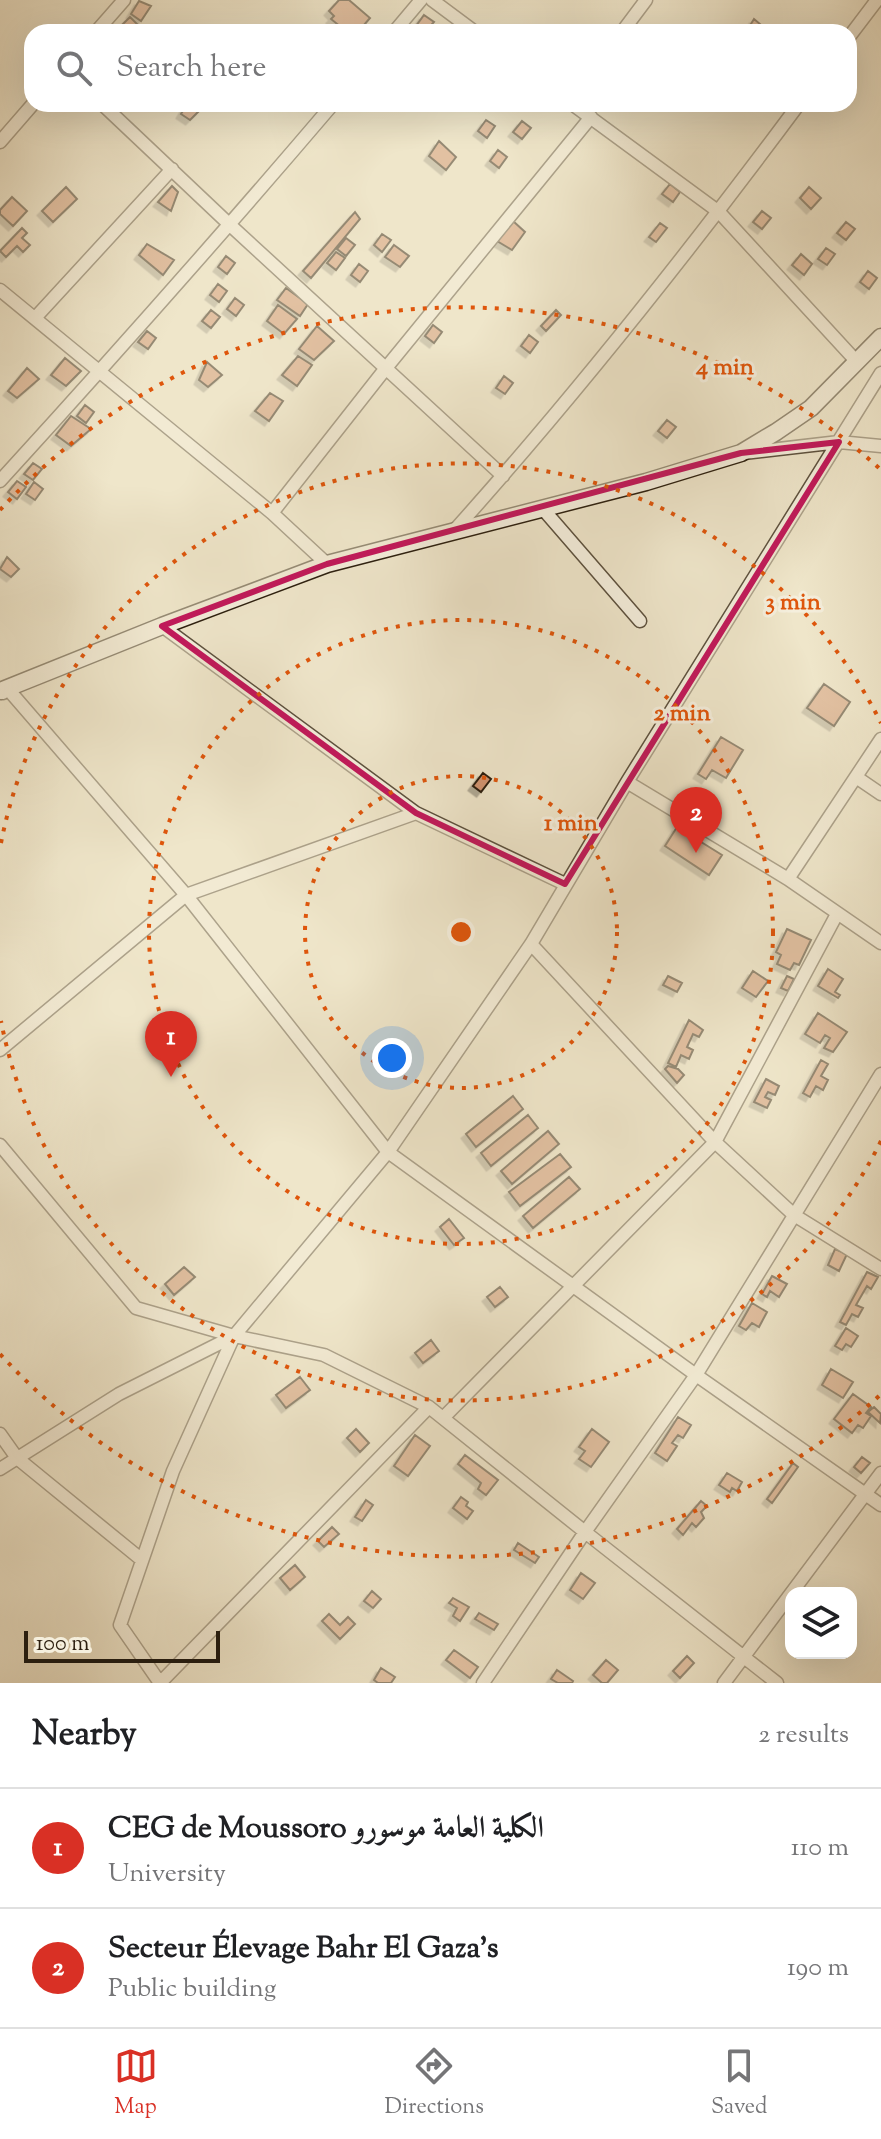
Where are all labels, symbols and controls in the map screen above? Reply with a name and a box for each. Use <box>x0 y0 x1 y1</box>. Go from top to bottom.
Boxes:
search box <box>24 24 857 112</box>
icon: search <box>52 46 96 90</box>
text: Search here <box>116 47 266 90</box>
text: 4 min <box>695 351 755 385</box>
text: 3 min <box>765 586 822 620</box>
text: 2 min <box>653 697 711 731</box>
pin: 2 <box>670 787 722 853</box>
text: 1 min <box>544 807 599 841</box>
centre of rings <box>447 918 475 946</box>
pin: 1 <box>145 1011 197 1077</box>
your location <box>372 1038 412 1078</box>
map controls <box>785 1587 857 1659</box>
button: layers <box>785 1587 857 1659</box>
scale bar <box>24 1627 220 1663</box>
text: 100 m <box>36 1629 89 1661</box>
text: Nearby <box>32 1711 137 1760</box>
text: 2 results <box>758 1717 849 1754</box>
text: CEG de Moussoro الكلية العامة موسورو <box>108 1808 544 1851</box>
text: 1 <box>54 1830 62 1867</box>
text: 110 m <box>791 1830 849 1867</box>
text: University <box>108 1856 226 1893</box>
text: Secteur Élevage Bahr El Gaza’s <box>108 1928 499 1971</box>
text: 2 <box>52 1950 64 1987</box>
text: 190 m <box>787 1950 849 1987</box>
text: Public building <box>108 1971 276 2008</box>
tab: Map <box>114 2044 158 2124</box>
tab: Directions <box>385 2044 484 2124</box>
tab: Saved <box>711 2044 767 2124</box>

